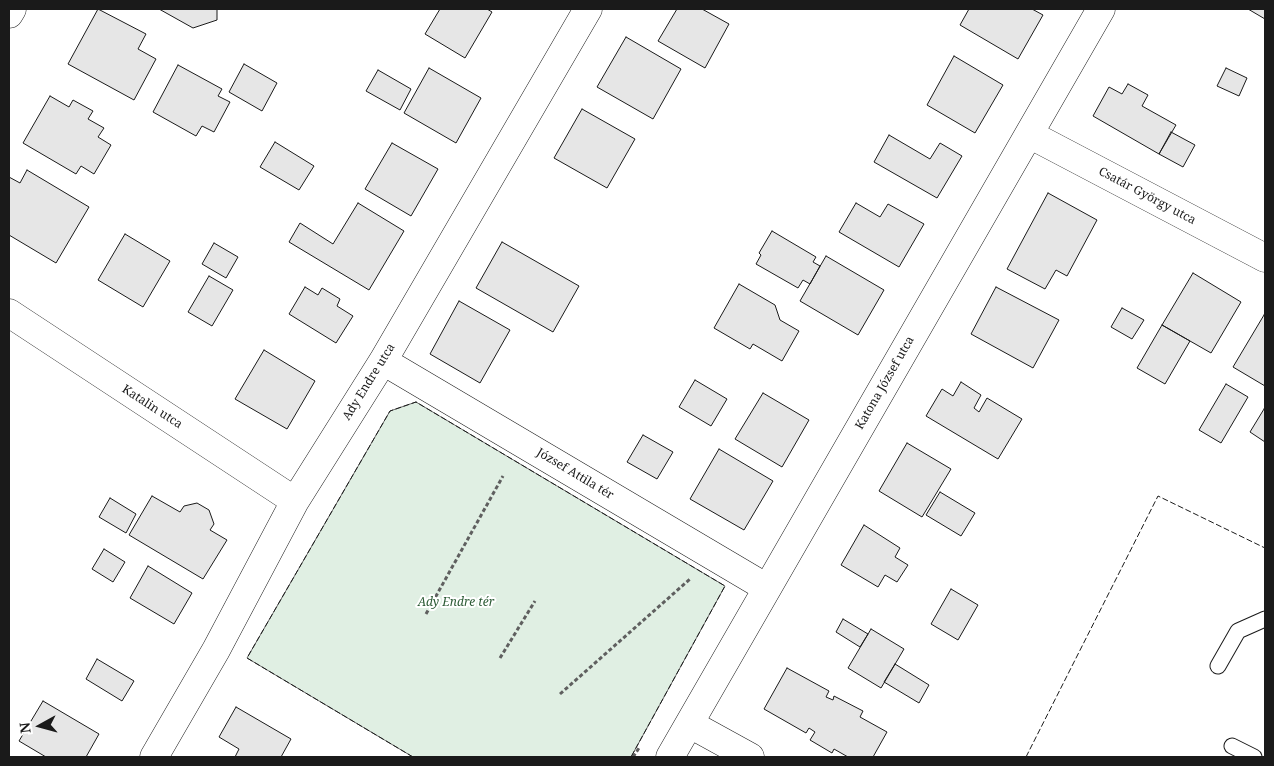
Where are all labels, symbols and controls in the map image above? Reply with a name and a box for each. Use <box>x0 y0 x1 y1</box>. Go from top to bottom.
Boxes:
street label: Csatár György utca <box>1096 164 1198 228</box>
street label: Katona József utca <box>852 334 918 432</box>
street label: Ady Endre utca <box>340 341 398 423</box>
street label: Katalin utca <box>119 382 185 432</box>
street label: József Attila tér <box>534 445 616 503</box>
park label: Ady Endre tér <box>418 596 494 610</box>
north arrow <box>15 701 65 751</box>
text: N <box>15 721 35 735</box>

